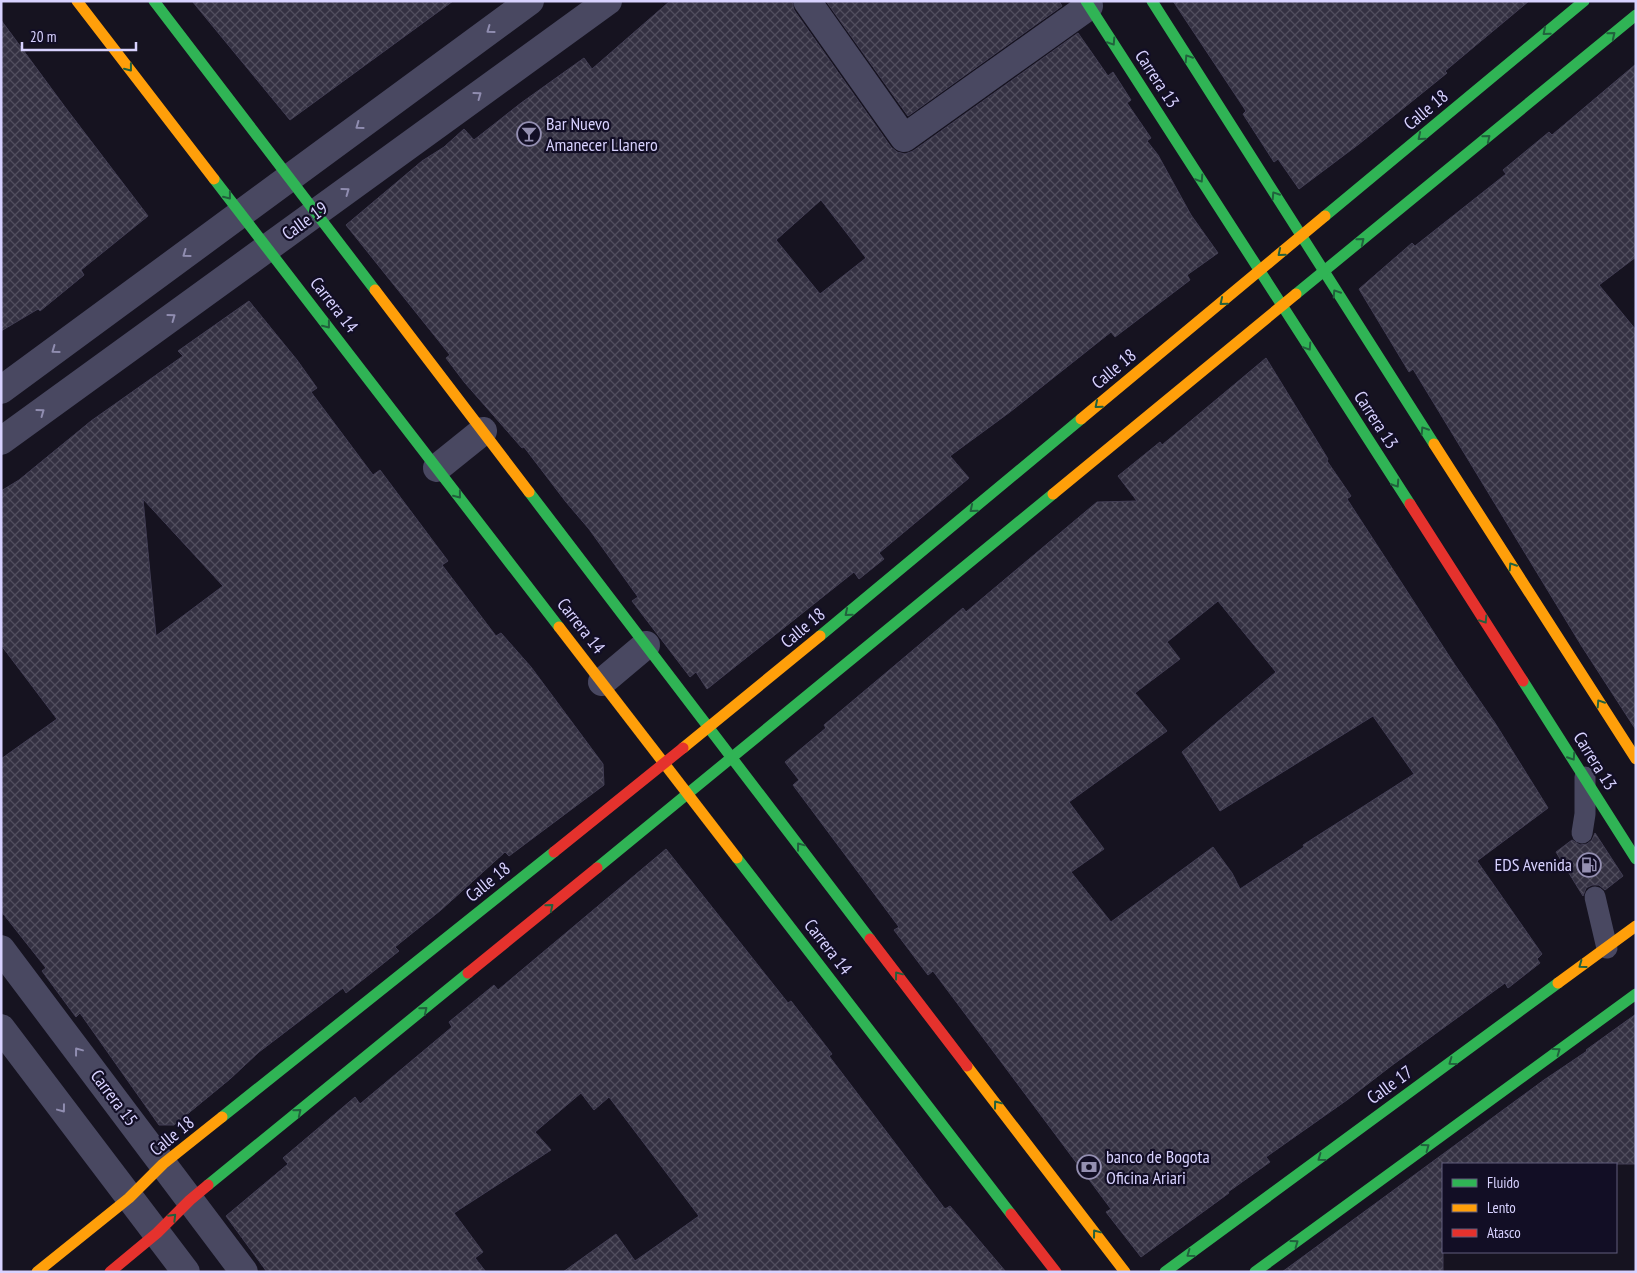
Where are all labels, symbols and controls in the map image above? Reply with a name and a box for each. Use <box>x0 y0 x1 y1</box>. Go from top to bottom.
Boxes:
scale bar <box>22 20 136 52</box>
one-way arrow <box>486 24 496 33</box>
text: 20 m <box>30 27 56 46</box>
one-way arrow <box>1543 27 1552 35</box>
one-way arrow <box>1606 32 1615 40</box>
one-way arrow <box>1106 37 1115 46</box>
street label: Carrera 13 <box>1130 45 1185 112</box>
one-way arrow <box>1185 54 1194 64</box>
one-way arrow <box>123 62 132 71</box>
street label: Calle 18 <box>1399 84 1453 135</box>
one-way arrow <box>472 92 482 101</box>
place label: Bar Nuevo Amanecer Llanero <box>546 112 658 156</box>
one-way arrow <box>355 120 365 129</box>
bar icon: Bar Nuevo Amanecer Llanero <box>516 121 542 147</box>
one-way arrow <box>1418 131 1427 140</box>
one-way arrow <box>1481 135 1490 144</box>
one-way arrow <box>1194 173 1204 182</box>
one-way arrow <box>340 188 350 197</box>
one-way arrow <box>222 190 231 200</box>
one-way arrow <box>1272 191 1282 200</box>
street label: Calle 19 <box>277 196 332 245</box>
one-way arrow <box>1355 239 1364 247</box>
one-way arrow <box>183 248 192 256</box>
one-way arrow <box>1278 248 1287 256</box>
street label: Carrera 14 <box>305 272 363 337</box>
one-way arrow <box>1333 289 1343 298</box>
one-way arrow <box>1220 296 1229 304</box>
one-way arrow <box>166 314 176 323</box>
one-way arrow <box>321 319 330 329</box>
one-way arrow <box>1302 342 1312 351</box>
street label: Calle 18 <box>1087 343 1141 394</box>
one-way arrow <box>51 344 61 353</box>
street label: Carrera 13 <box>1349 386 1404 453</box>
one-way arrow <box>1095 400 1104 408</box>
one-way arrow <box>35 409 45 418</box>
one-way arrow <box>1421 426 1430 435</box>
one-way arrow <box>1390 478 1400 487</box>
one-way arrow <box>452 489 461 499</box>
one-way arrow <box>969 504 978 513</box>
one-way arrow <box>1509 563 1518 572</box>
street label: Carrera 14 <box>552 593 610 658</box>
street label: Calle 18 <box>776 602 830 653</box>
one-way arrow <box>844 607 853 616</box>
one-way arrow <box>1478 615 1488 624</box>
one-way arrow <box>1597 699 1606 709</box>
street label: Carrera 13 <box>1569 727 1622 794</box>
one-way arrow <box>1566 752 1576 761</box>
one-way arrow <box>797 843 805 852</box>
fuel station icon: EDS Avenida <box>1576 852 1602 878</box>
place label: EDS Avenida <box>1495 853 1572 876</box>
street label: Calle 18 <box>461 857 515 907</box>
one-way arrow <box>544 904 553 913</box>
street label: Carrera 14 <box>799 914 857 979</box>
one-way arrow <box>1579 959 1588 969</box>
one-way arrow <box>896 972 904 981</box>
one-way arrow <box>418 1006 427 1015</box>
one-way arrow <box>75 1047 84 1057</box>
one-way arrow <box>1551 1049 1560 1057</box>
one-way arrow <box>1448 1055 1457 1065</box>
street label: Calle 17 <box>1362 1060 1417 1109</box>
street label: Carrera 15 <box>86 1065 143 1130</box>
one-way arrow <box>994 1100 1003 1110</box>
one-way arrow <box>57 1103 65 1112</box>
one-way arrow <box>292 1109 301 1118</box>
street label: Calle 18 <box>145 1111 199 1161</box>
one-way arrow <box>1420 1144 1430 1153</box>
place label: banco de Bogota Oficina Ariari <box>1106 1145 1210 1189</box>
one-way arrow <box>1317 1152 1326 1161</box>
bank icon: banco de Bogota Oficina Ariari <box>1076 1154 1102 1180</box>
legend <box>1442 1163 1617 1253</box>
text: Fluido <box>1487 1173 1519 1192</box>
text: Lento <box>1487 1198 1516 1217</box>
one-way arrow <box>167 1214 176 1223</box>
text: Atasco <box>1487 1223 1521 1242</box>
one-way arrow <box>1093 1229 1102 1239</box>
one-way arrow <box>1289 1240 1299 1249</box>
one-way arrow <box>1186 1248 1195 1257</box>

